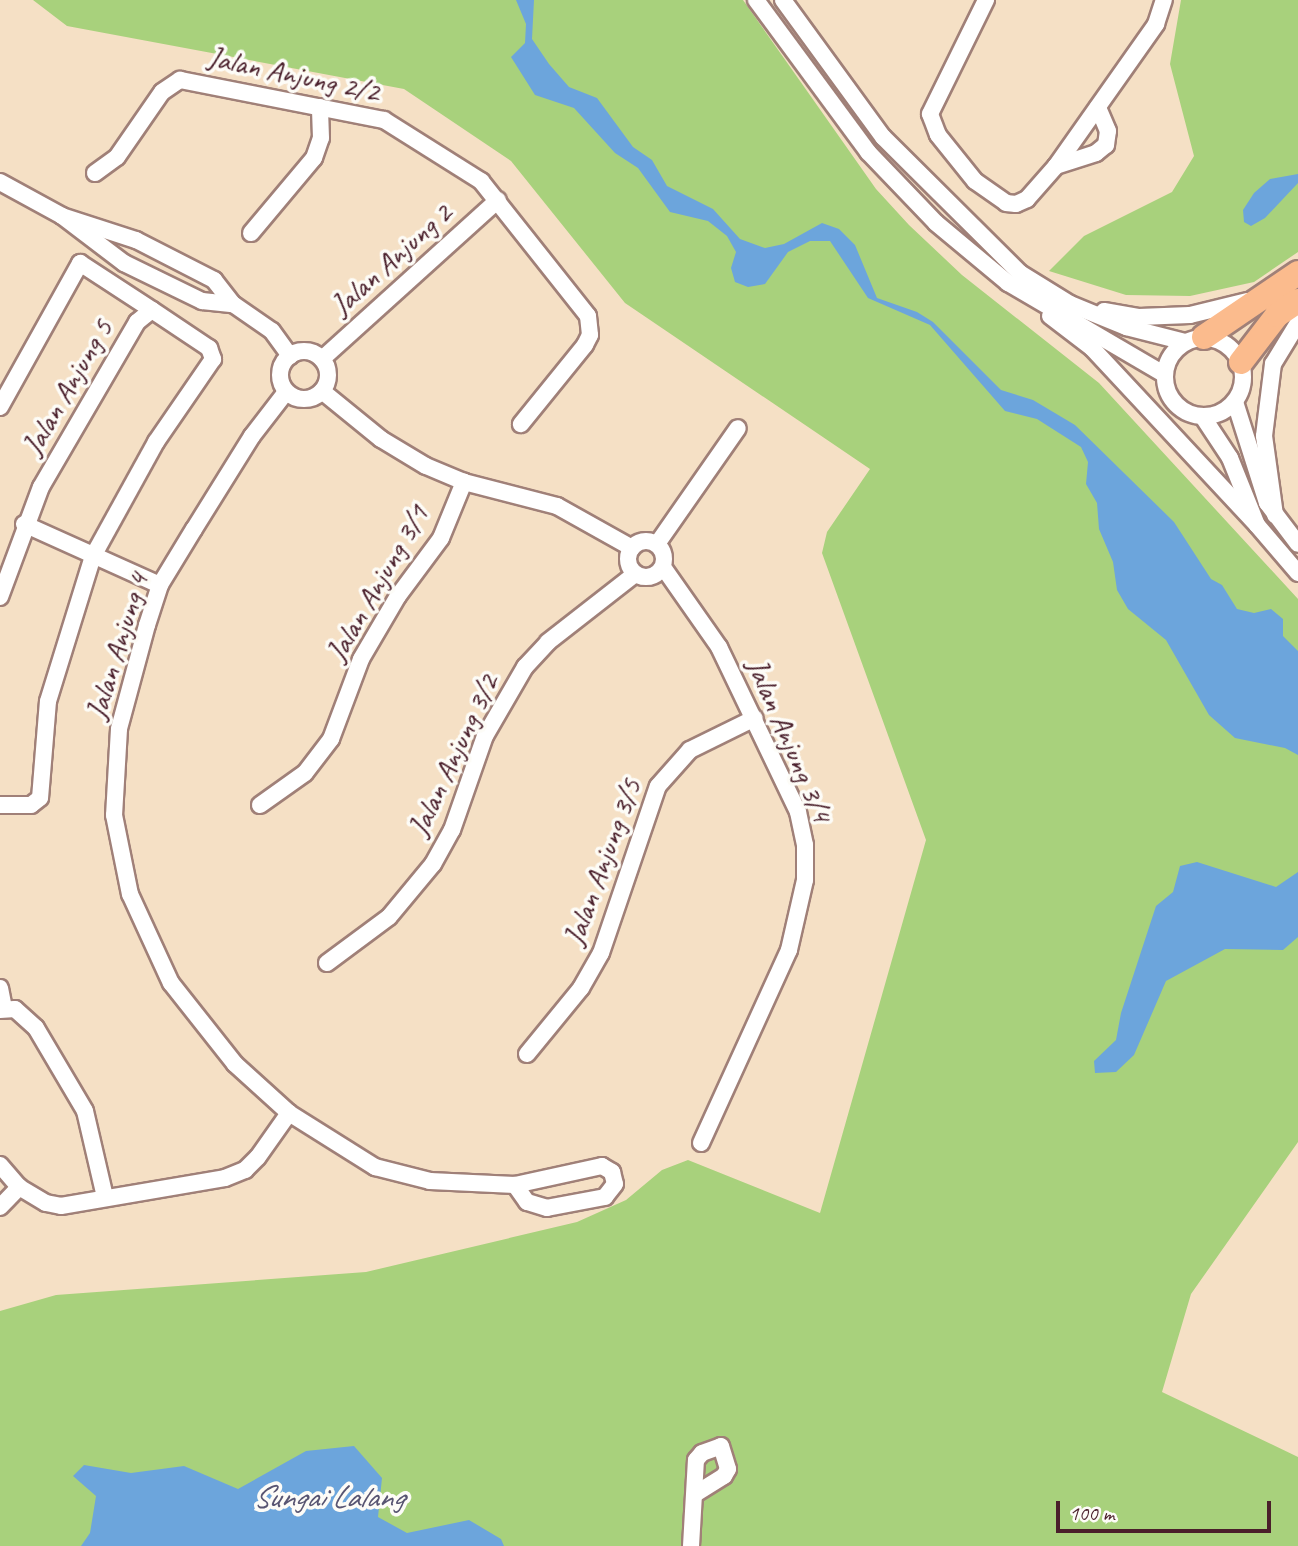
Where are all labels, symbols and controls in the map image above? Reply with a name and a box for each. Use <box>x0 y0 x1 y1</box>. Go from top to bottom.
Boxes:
street label: Jalan Anjung 2/2 <box>205 38 383 110</box>
street label: Jalan Anjung 2 <box>323 195 459 323</box>
street label: Jalan Anjung 5 <box>14 313 120 461</box>
street label: Jalan Anjung 3/1 <box>318 499 436 667</box>
street label: Jalan Anjung 4 <box>78 569 156 723</box>
street label: Jalan Anjung 3/4 <box>740 653 840 827</box>
street label: Jalan Anjung 3/2 <box>400 669 506 841</box>
street label: Jalan Anjung 3/5 <box>555 774 649 950</box>
water label: Sungai Lalang <box>253 1478 403 1516</box>
scale bar <box>1060 1486 1275 1530</box>
text: 100 m <box>1069 1500 1114 1526</box>

